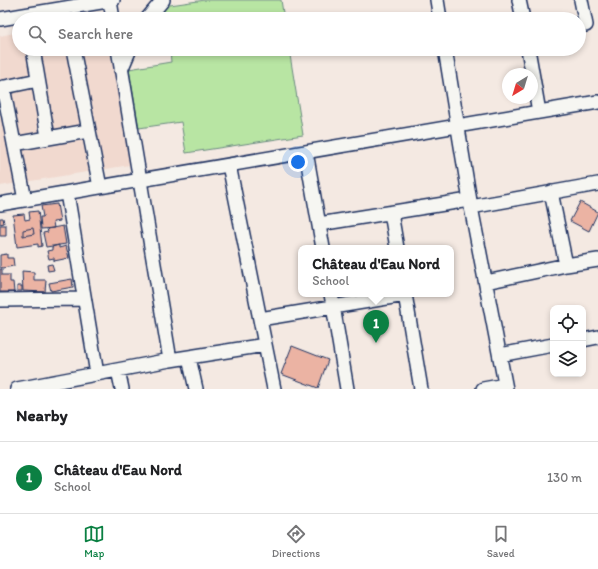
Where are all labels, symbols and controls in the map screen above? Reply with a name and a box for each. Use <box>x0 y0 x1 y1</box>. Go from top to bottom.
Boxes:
search box <box>12 12 586 56</box>
icon: search <box>26 23 48 45</box>
text: Search here <box>58 25 133 43</box>
north arrow <box>502 68 538 104</box>
your location <box>288 152 308 172</box>
popup <box>298 245 454 297</box>
text: Château d'Eau Nord <box>312 255 440 273</box>
text: School <box>312 273 349 288</box>
map controls <box>550 305 586 377</box>
button: locate <box>550 305 586 341</box>
pin: 1 <box>363 310 389 343</box>
button: layers <box>550 341 586 377</box>
text: Nearby <box>16 405 68 425</box>
text: Château d'Eau Nord <box>54 461 182 479</box>
text: 1 <box>26 470 32 485</box>
text: 130 m <box>547 470 582 485</box>
text: School <box>54 479 91 494</box>
tab: Map <box>83 523 105 560</box>
tab: Directions <box>272 523 320 560</box>
tab: Saved <box>487 523 515 560</box>

